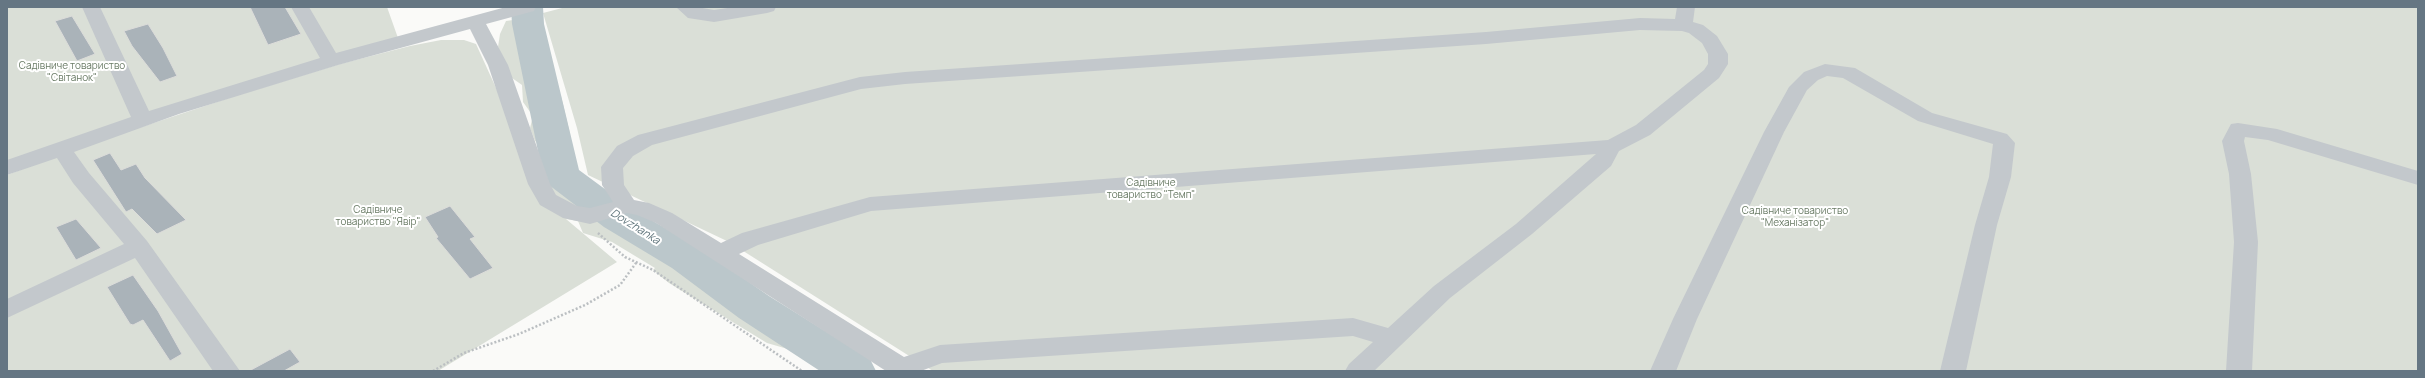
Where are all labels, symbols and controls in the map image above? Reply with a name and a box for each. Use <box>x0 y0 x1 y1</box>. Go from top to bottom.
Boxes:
park label: Садівниче товариство "Світанок" <box>19 60 125 84</box>
park label: Садівниче товариство "Темп" <box>1107 177 1195 200</box>
park label: Садівниче товариство "Явір" <box>336 204 420 228</box>
park label: Садівниче товариство "Механізатор" <box>1742 205 1848 228</box>
water label: Dovzhanka <box>608 207 662 247</box>

